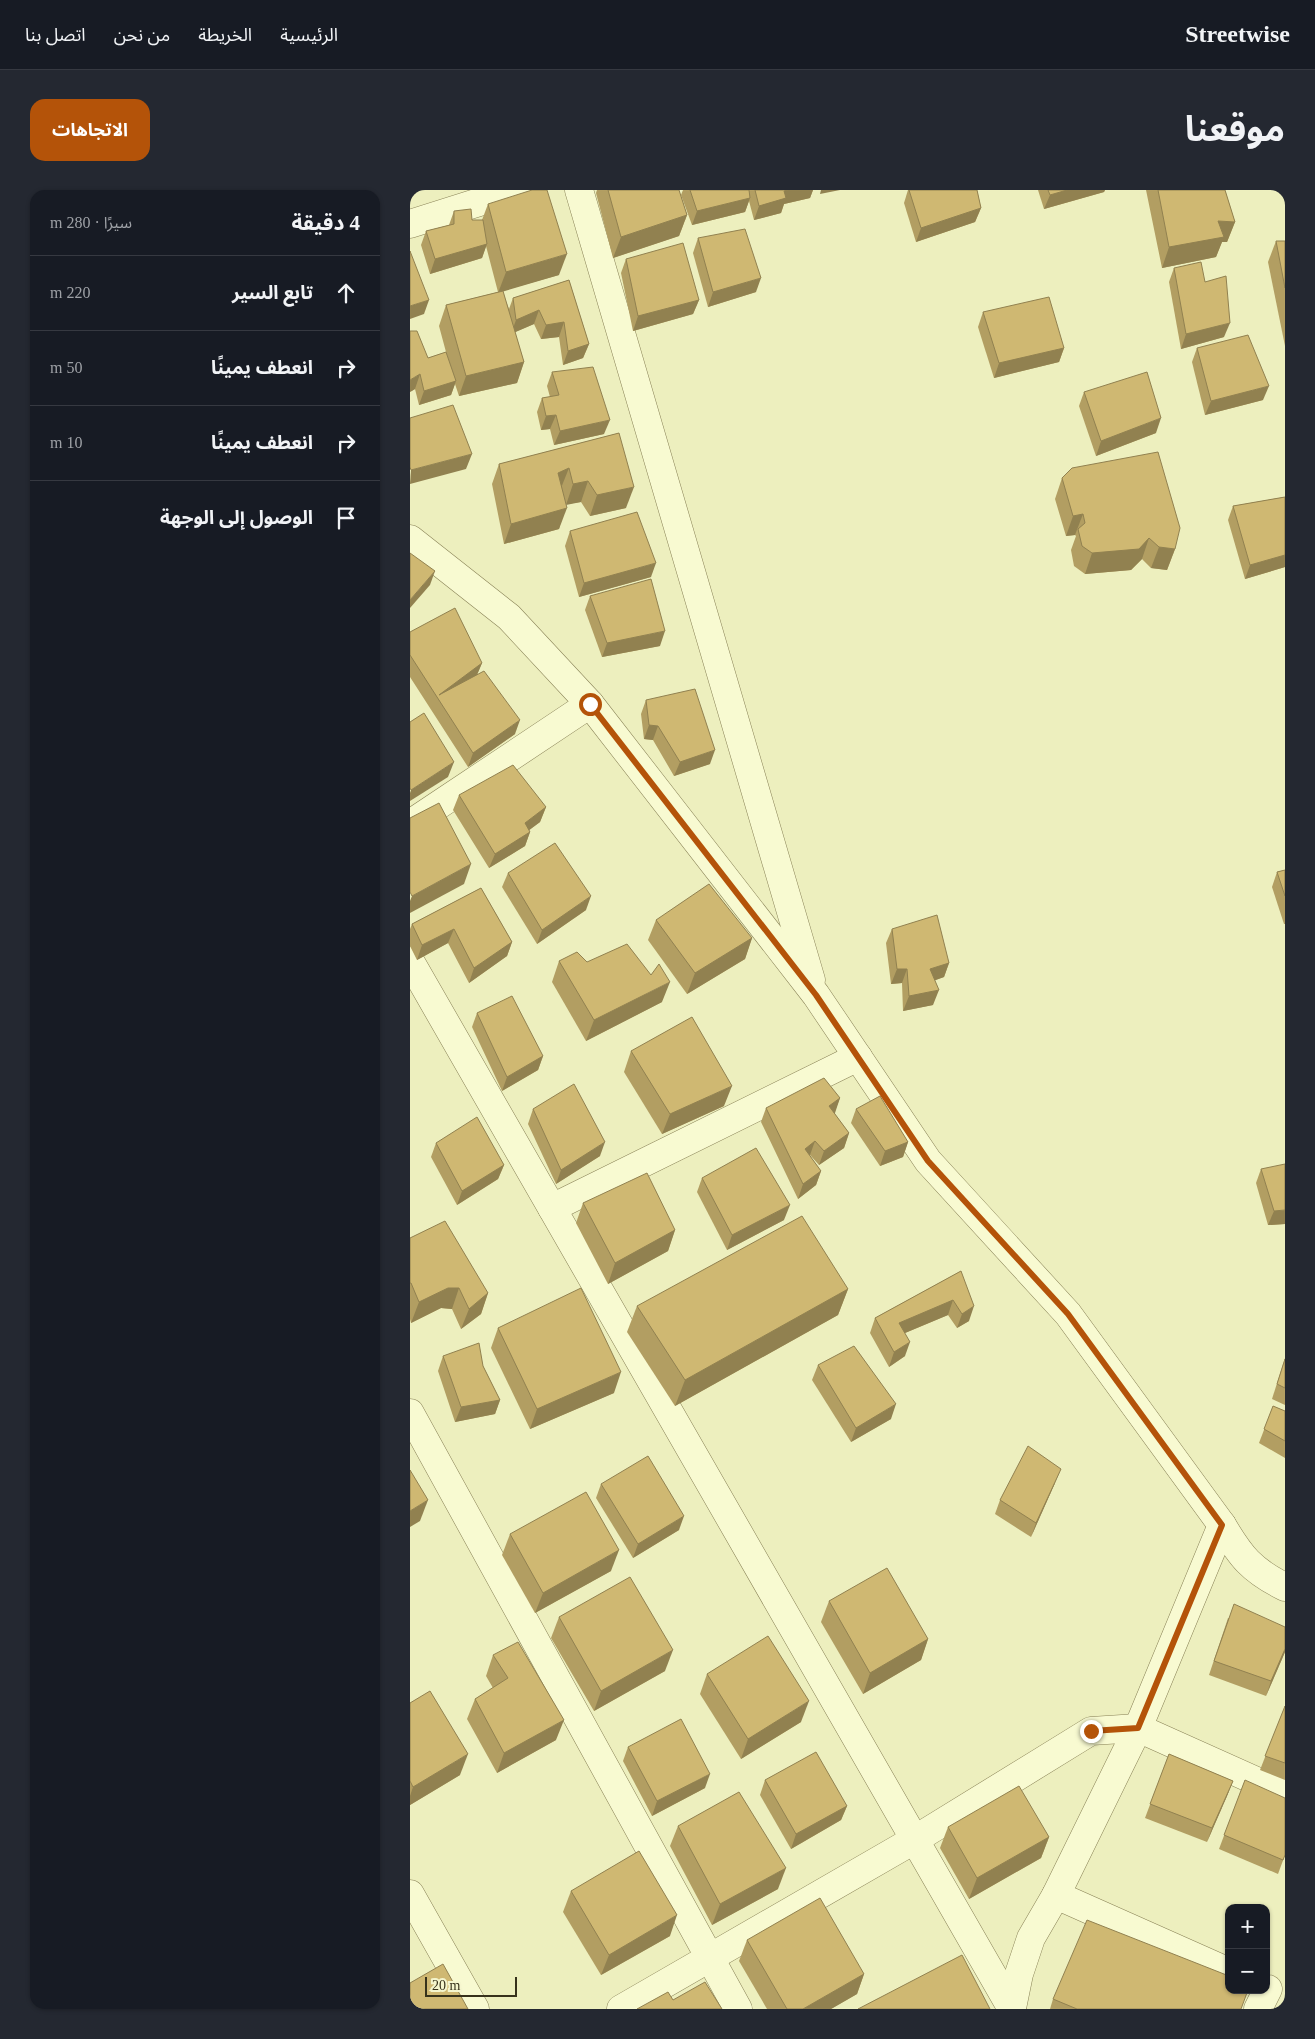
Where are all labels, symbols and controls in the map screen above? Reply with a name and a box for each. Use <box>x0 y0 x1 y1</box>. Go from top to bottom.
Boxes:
text: Streetwise <box>1185 21 1290 47</box>
text: اتصل بنا <box>25 25 86 45</box>
text: من نحن <box>114 25 170 45</box>
text: الخريطة <box>198 25 252 45</box>
text: الرئيسية <box>280 25 338 45</box>
button: الاتجاهات <box>30 99 150 161</box>
text: موقعنا <box>1185 110 1285 149</box>
text: 4 دقيقة <box>291 211 360 235</box>
text: سيرًا · 280 m <box>50 214 132 231</box>
icon: ahead <box>332 279 360 307</box>
text: تابع السير <box>232 282 313 303</box>
text: 220 m <box>50 284 90 301</box>
icon: right <box>332 354 360 382</box>
text: انعطف يمينًا <box>211 357 313 378</box>
text: 50 m <box>50 359 82 376</box>
icon: right <box>332 429 360 457</box>
text: انعطف يمينًا <box>211 432 313 453</box>
text: 10 m <box>50 434 82 451</box>
icon: arrive <box>332 504 360 532</box>
text: الوصول إلى الوجهة <box>160 507 313 528</box>
route start <box>579 693 602 716</box>
route end <box>1080 1720 1103 1743</box>
map controls <box>1225 1904 1270 1994</box>
button: + <box>1225 1904 1270 1949</box>
button: − <box>1225 1949 1270 1994</box>
scale bar <box>425 1974 518 1997</box>
text: 20 m <box>432 1978 460 1993</box>

